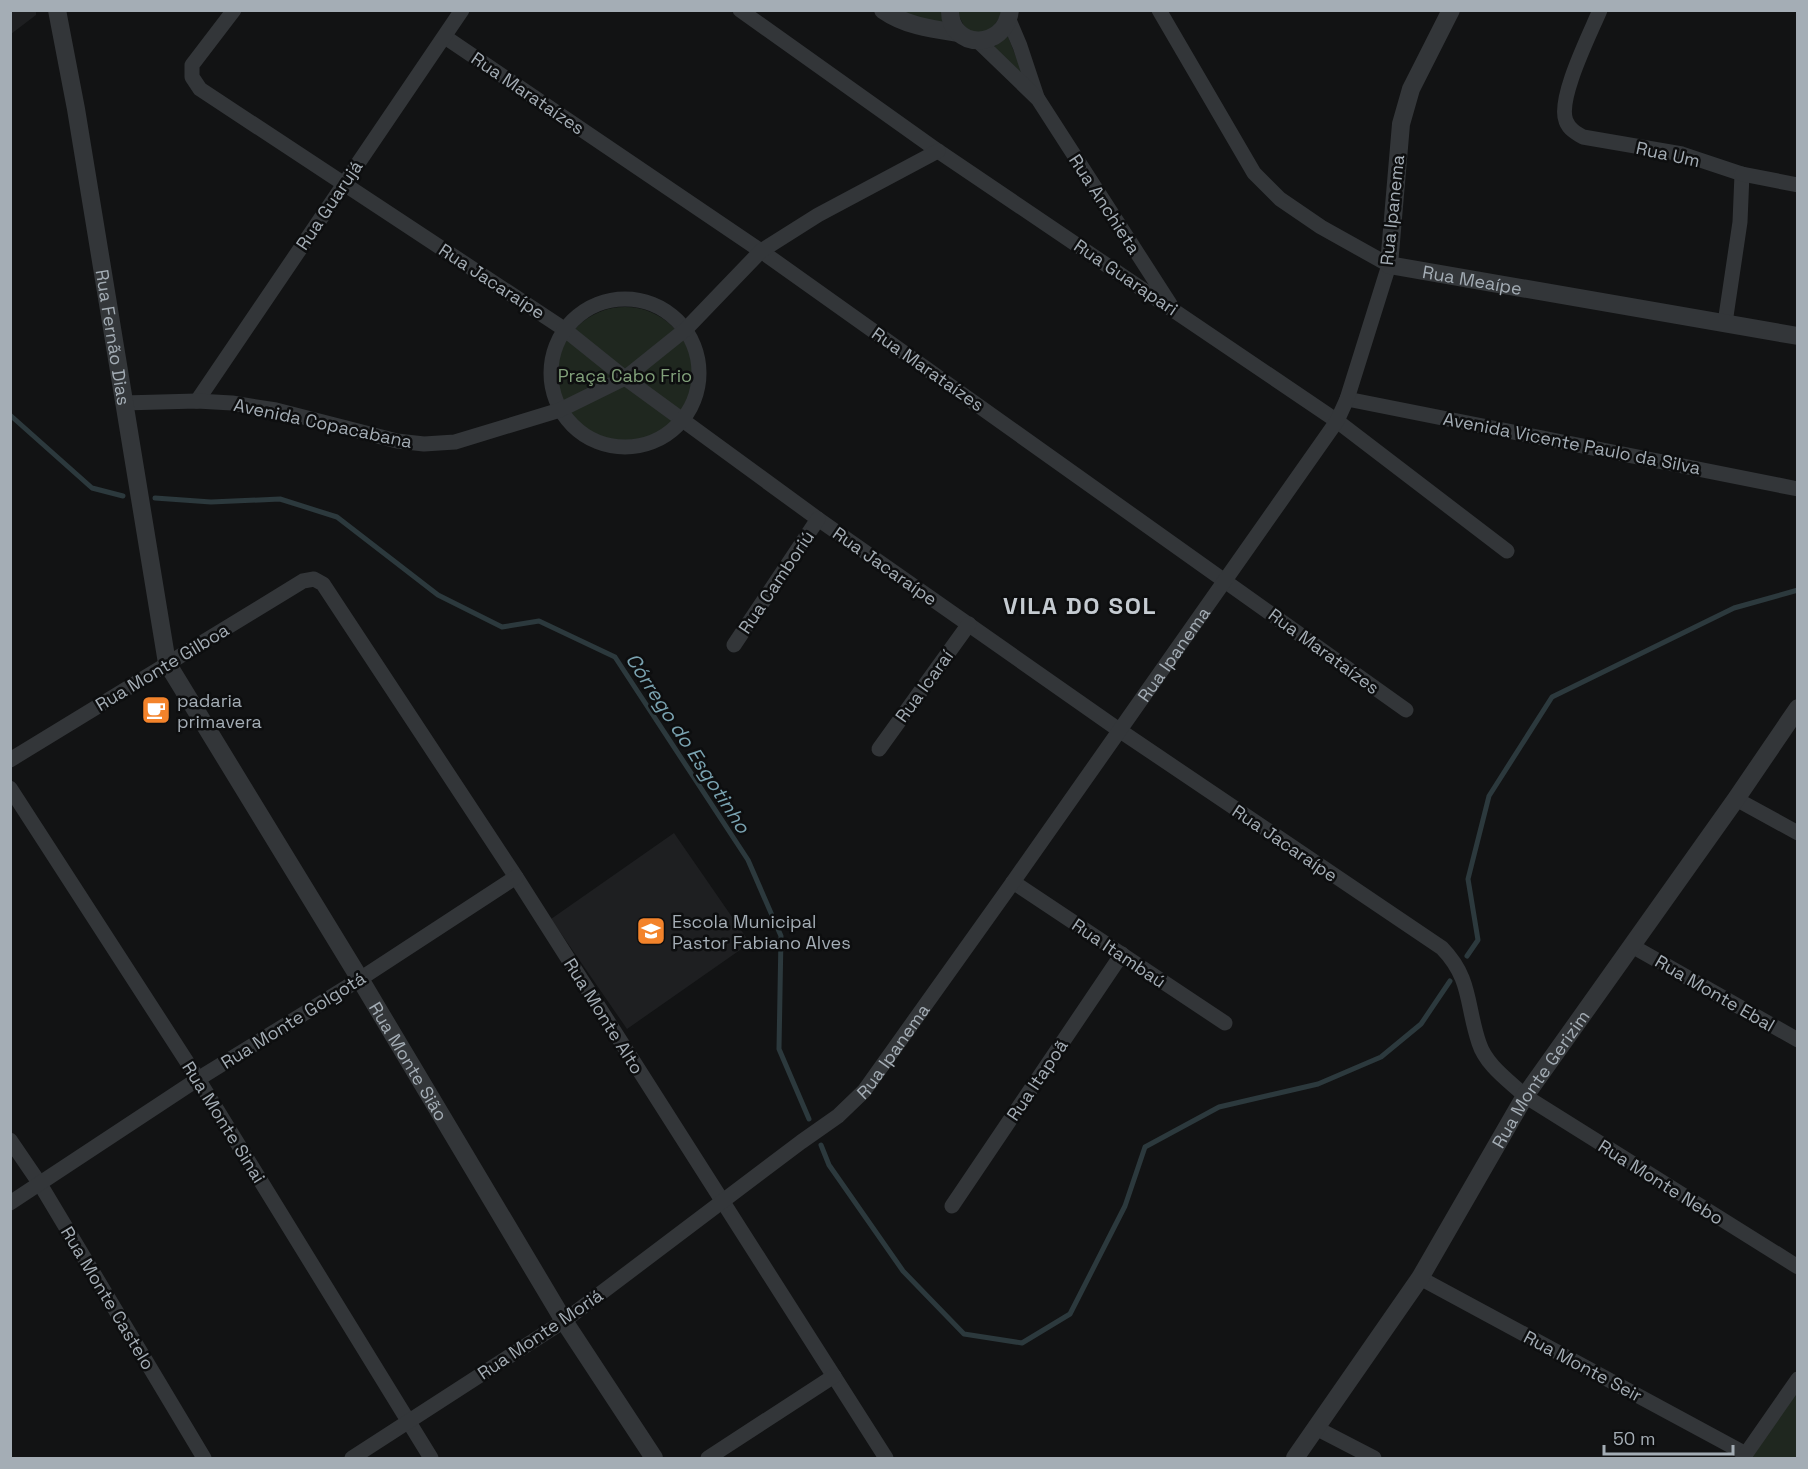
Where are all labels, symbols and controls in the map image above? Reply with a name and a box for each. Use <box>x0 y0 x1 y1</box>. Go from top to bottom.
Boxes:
street label: Rua Marataízes <box>467 47 589 139</box>
street label: Rua Um <box>1634 136 1702 172</box>
street label: Rua Anchieta <box>1064 150 1146 258</box>
street label: Rua Ipanema <box>1375 153 1409 267</box>
street label: Rua Guarujá <box>291 156 367 254</box>
street label: Rua Guarapari <box>1070 234 1182 320</box>
street label: Rua Jacaraípe <box>434 238 550 324</box>
street label: Rua Meaípe <box>1421 260 1524 299</box>
street label: Rua Fernão Dias <box>91 267 136 407</box>
street label: Rua Marataízes <box>867 322 989 416</box>
park label: Praça Cabo Frio <box>558 364 692 387</box>
street label: Avenida Copacabana <box>232 393 414 453</box>
street label: Avenida Vicente Paulo da Silva <box>1441 407 1703 479</box>
street label: Rua Jacaraípe <box>828 522 942 610</box>
street label: Rua Camboriú <box>733 526 819 638</box>
district label: VILA DO SOL <box>1003 590 1157 621</box>
street label: Rua Ipanema <box>1132 602 1215 706</box>
street label: Rua Marataízes <box>1264 603 1384 699</box>
street label: Rua Monte Gilboa <box>91 618 233 716</box>
street label: Rua Icaraí <box>890 645 958 727</box>
water label: Córrego do Esgotinho <box>620 648 756 839</box>
place label: padaria primavera <box>177 689 262 733</box>
cafe icon: padaria primavera <box>140 694 172 726</box>
street label: Rua Jacaraípe <box>1228 799 1342 887</box>
place label: Escola Municipal Pastor Fabiano Alves <box>672 910 851 954</box>
street label: Rua Itambaú <box>1068 913 1170 993</box>
school or university icon: Escola Municipal Pastor Fabiano Alves <box>635 915 667 947</box>
street label: Rua Monte Ebal <box>1651 949 1779 1037</box>
street label: Rua Monte Alto <box>559 954 649 1078</box>
street label: Rua Monte Golgotá <box>216 966 370 1074</box>
street label: Rua Monte Sião <box>365 997 453 1125</box>
street label: Rua Ipanema <box>851 999 934 1104</box>
street label: Rua Monte Gerizim <box>1486 1005 1594 1152</box>
street label: Rua Itapoã <box>1001 1035 1073 1125</box>
street label: Rua Monte Sinai <box>177 1057 271 1187</box>
street label: Rua Monte Nebo <box>1594 1134 1728 1230</box>
street label: Rua Monte Castelo <box>56 1222 160 1374</box>
street label: Rua Monte Moriá <box>473 1284 607 1384</box>
street label: Rua Monte Seir <box>1520 1325 1646 1407</box>
scale bar <box>1604 1418 1733 1456</box>
text: 50 m <box>1613 1427 1655 1450</box>

